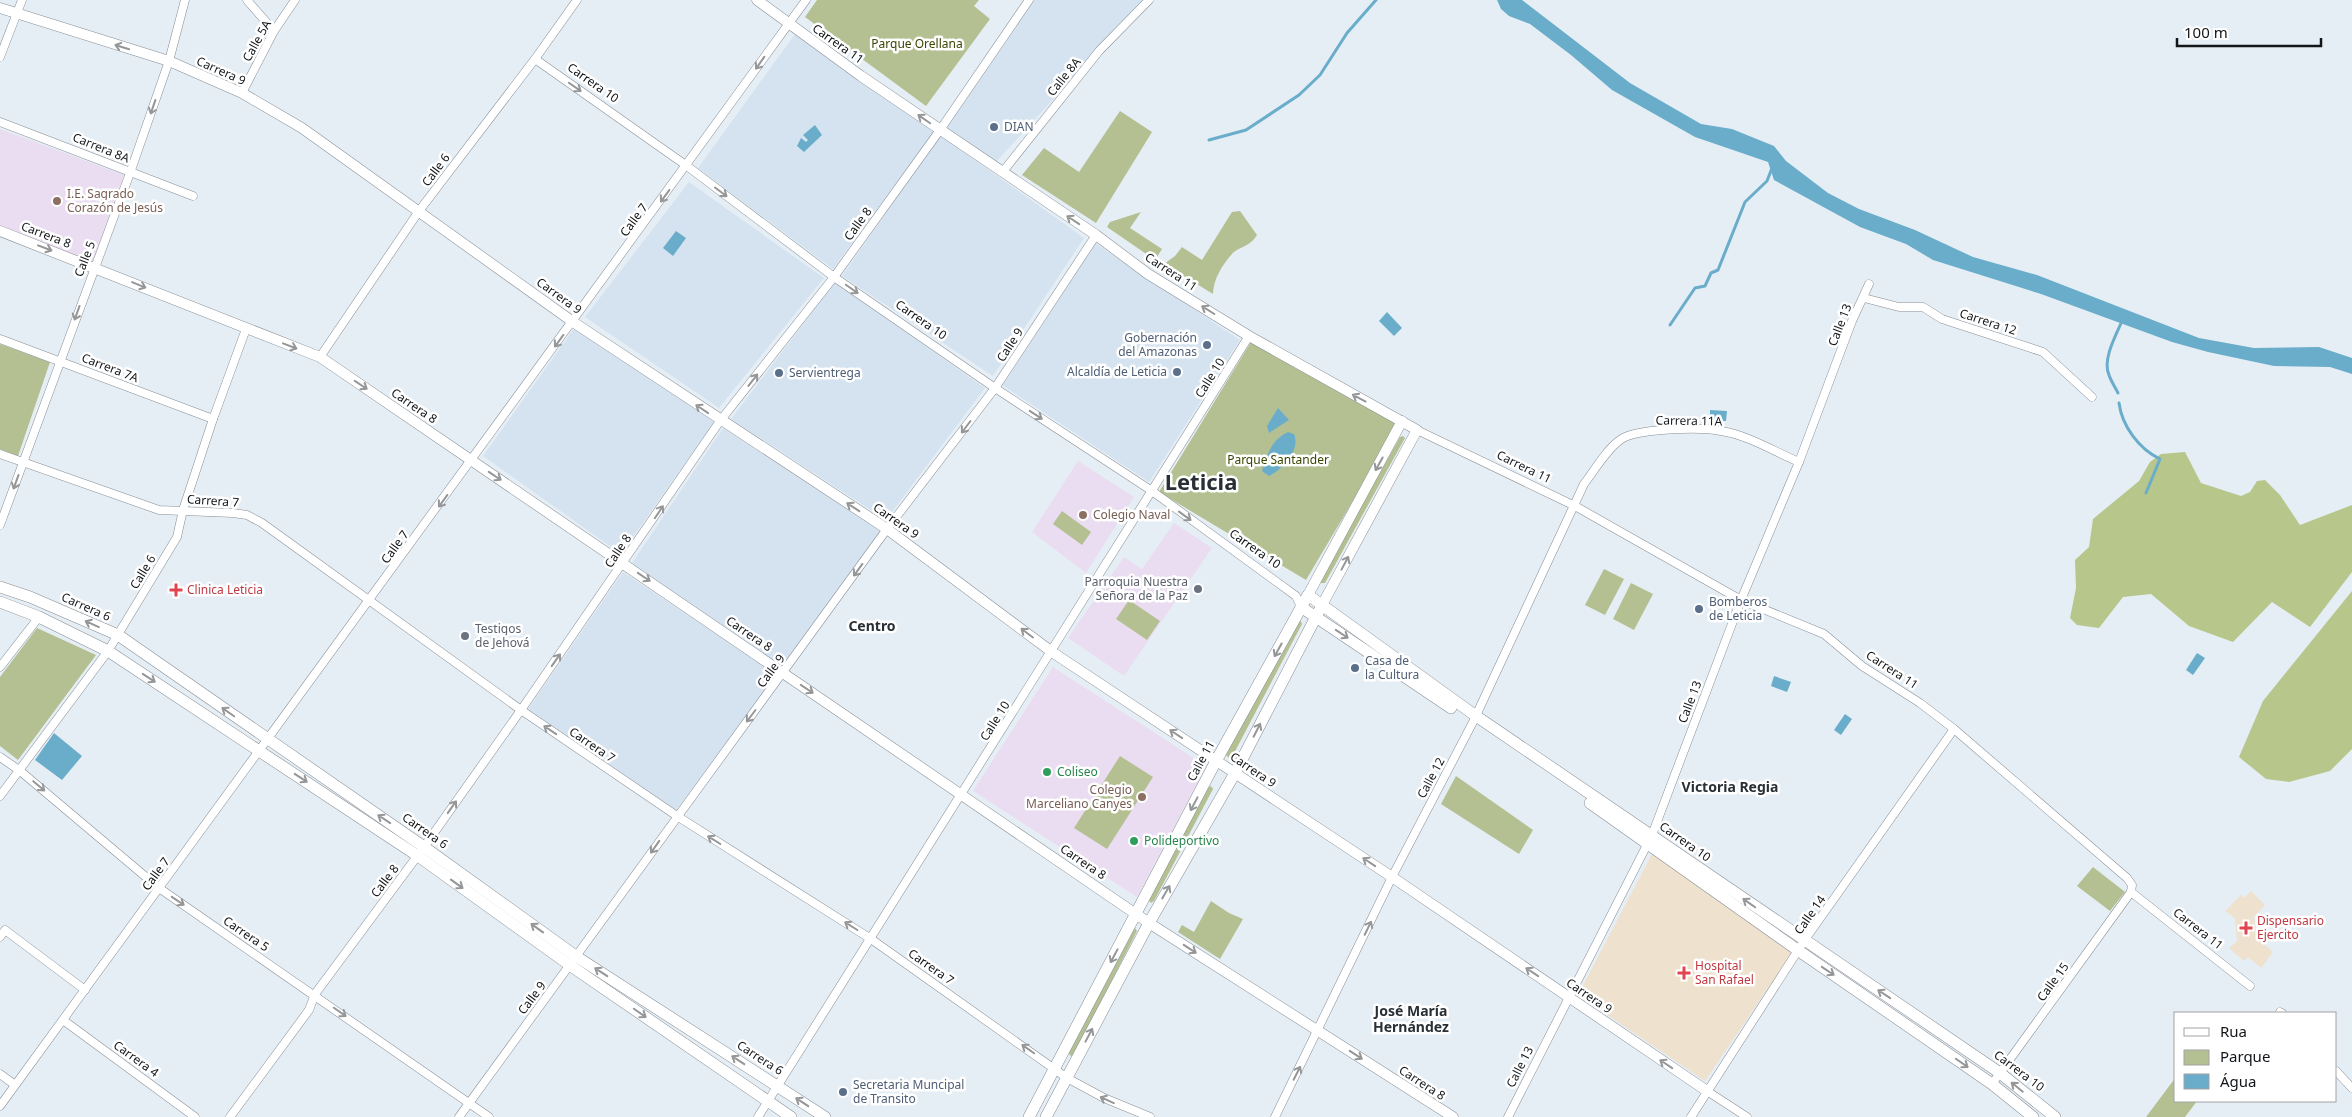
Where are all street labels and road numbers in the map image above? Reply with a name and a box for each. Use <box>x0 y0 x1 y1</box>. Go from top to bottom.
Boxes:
street label: Calle 5A <box>238 17 275 65</box>
street label: Carrera 11 <box>809 20 867 67</box>
street label: Carrera 9 <box>194 52 249 89</box>
street label: Calle 8A <box>1043 54 1085 99</box>
street label: Carrera 10 <box>564 59 622 107</box>
street label: Carrera 8A <box>70 128 132 167</box>
street label: Calle 6 <box>418 150 454 190</box>
street label: Calle 7 <box>616 200 652 240</box>
street label: Calle 8 <box>840 204 876 244</box>
street label: Carrera 8 <box>19 217 74 252</box>
street label: Calle 5 <box>70 238 99 279</box>
street label: Carrera 11 <box>1142 248 1201 295</box>
street label: Carrera 9 <box>533 273 586 318</box>
street label: Carrera 10 <box>892 296 950 344</box>
street label: Calle 13 <box>1824 301 1855 348</box>
street label: Carrera 12 <box>1957 304 2019 339</box>
street label: Calle 9 <box>992 324 1027 365</box>
street label: Carrera 7A <box>79 349 141 386</box>
street label: Calle 10 <box>1191 354 1229 401</box>
street label: Carrera 8 <box>388 384 441 427</box>
street label: Carrera 11A <box>1655 411 1723 430</box>
street label: Carrera 11 <box>1494 446 1554 487</box>
street label: Carrera 7 <box>186 490 240 511</box>
street label: Carrera 9 <box>870 499 923 543</box>
street label: Carrera 10 <box>1226 525 1284 573</box>
street label: Calle 7 <box>377 527 413 567</box>
street label: Calle 8 <box>600 530 635 571</box>
street label: Calle 6 <box>126 551 160 592</box>
street label: Carrera 6 <box>59 588 114 625</box>
street label: Carrera 8 <box>723 612 776 655</box>
street label: Carrera 11 <box>1863 646 1922 693</box>
street label: Calle 9 <box>753 651 789 691</box>
street label: Calle 13 <box>1674 678 1705 725</box>
street label: Calle 10 <box>976 697 1014 744</box>
street label: Carrera 7 <box>566 723 619 766</box>
street label: Calle 11 <box>1183 737 1218 784</box>
street label: Carrera 9 <box>1227 748 1280 791</box>
street label: Calle 12 <box>1413 754 1448 801</box>
street label: Carrera 6 <box>399 809 452 853</box>
street label: Carrera 10 <box>1656 818 1714 866</box>
street label: Carrera 8 <box>1057 840 1110 883</box>
street label: Calle 7 <box>138 854 174 894</box>
street label: Calle 8 <box>367 861 403 901</box>
street label: Calle 14 <box>1790 892 1829 938</box>
street label: Carrera 11 <box>2170 904 2227 953</box>
street label: Carrera 5 <box>220 912 273 955</box>
street label: Carrera 7 <box>905 945 958 989</box>
street label: Calle 15 <box>2033 959 2073 1005</box>
street label: Carrera 9 <box>1563 974 1616 1017</box>
street label: Calle 9 <box>514 978 550 1018</box>
street label: Carrera 4 <box>110 1036 163 1081</box>
street label: Carrera 6 <box>734 1036 787 1079</box>
street label: Calle 13 <box>1502 1043 1537 1090</box>
street label: Carrera 10 <box>1991 1046 2048 1095</box>
street label: Carrera 8 <box>1396 1061 1449 1104</box>

